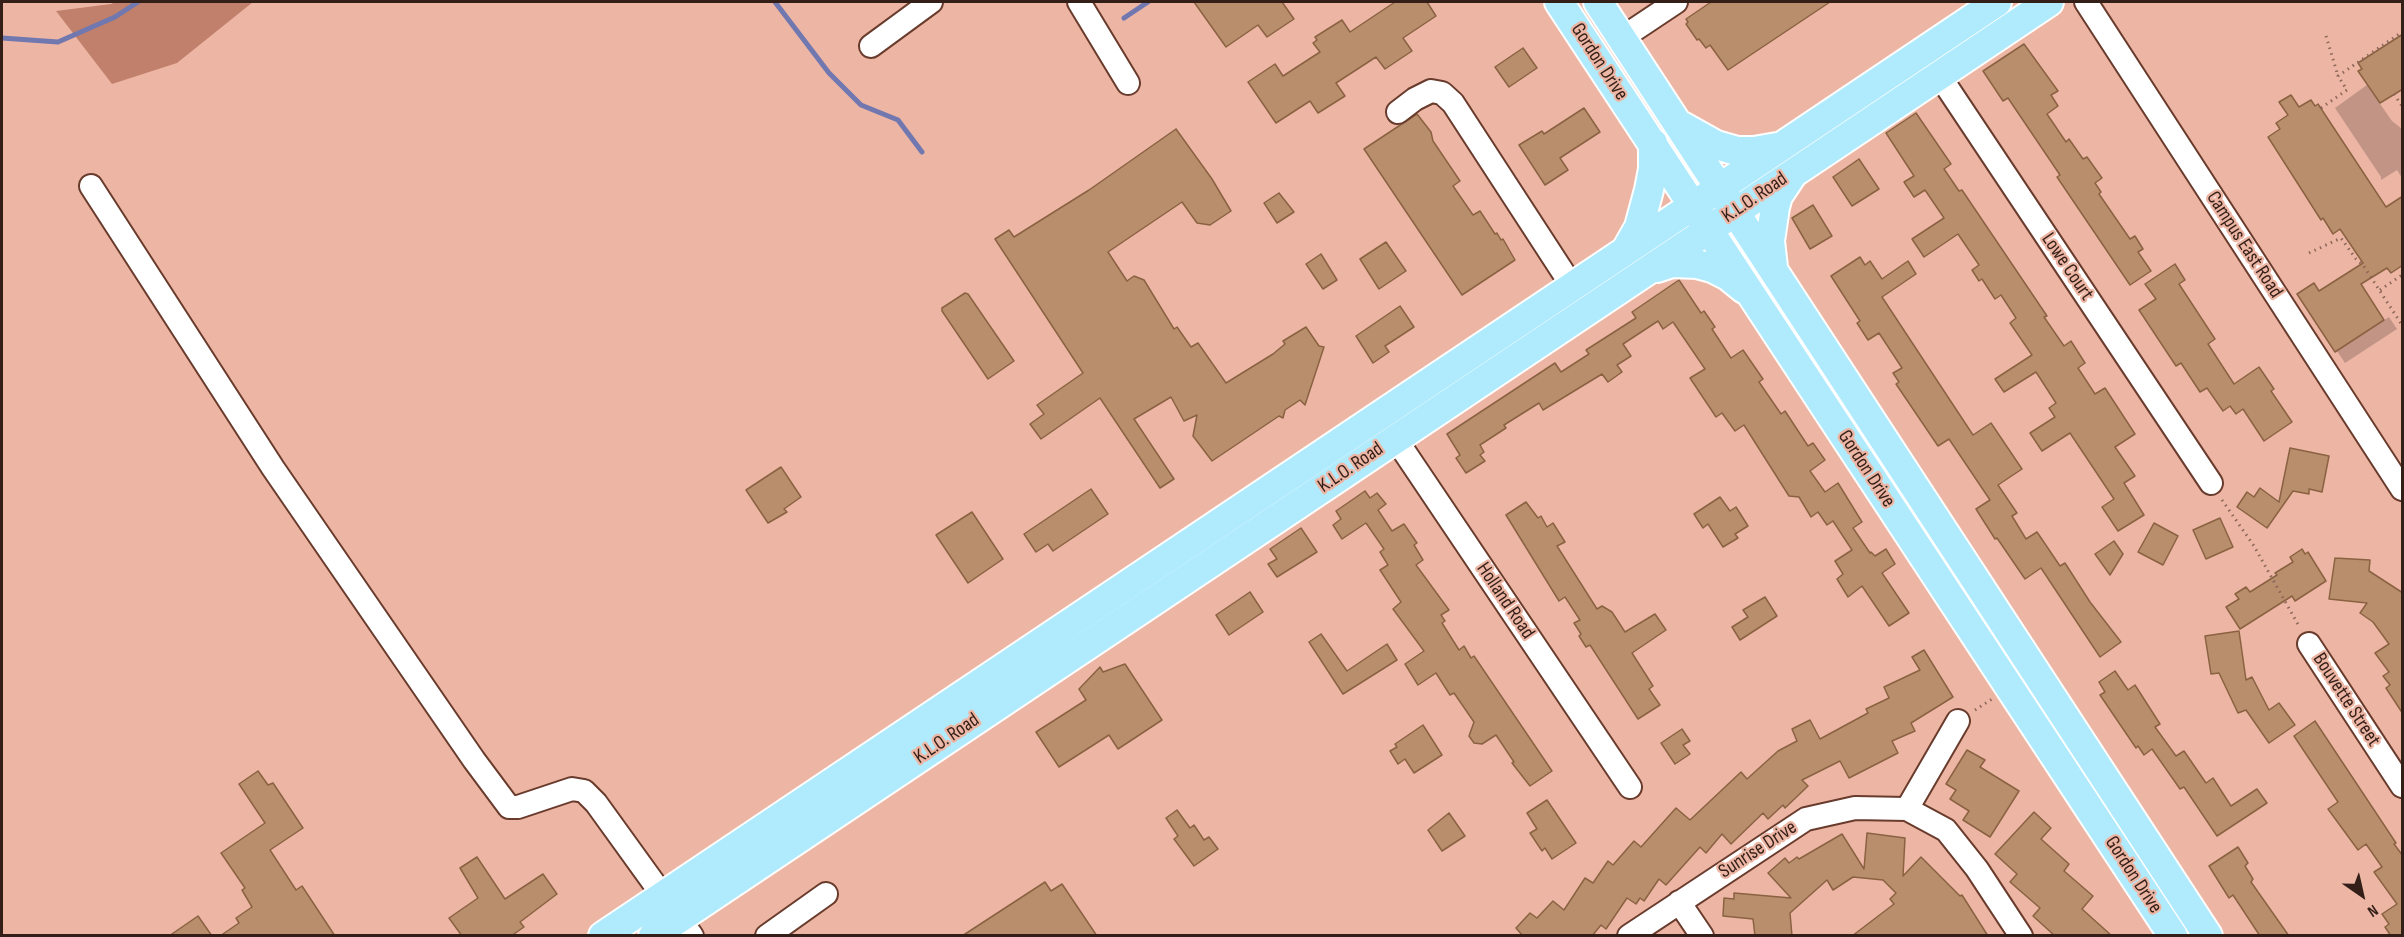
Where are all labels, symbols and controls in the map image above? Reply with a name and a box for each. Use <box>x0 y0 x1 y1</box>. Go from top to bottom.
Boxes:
street label: Gordon Drive <box>1565 19 1633 105</box>
street label: K.L.O. Road <box>1718 168 1792 228</box>
street label: Campus East Road <box>2201 187 2287 303</box>
street label: Lowe Court <box>2036 229 2098 305</box>
street label: Gordon Drive <box>1832 426 1900 512</box>
street label: K.L.O. Road <box>1314 438 1388 498</box>
street label: Holland Road <box>1471 558 1539 644</box>
street label: Bouvette Street <box>2307 649 2385 751</box>
street label: K.L.O. Road <box>910 709 984 769</box>
street label: Sunrise Drive <box>1714 816 1802 884</box>
street label: Gordon Drive <box>2099 832 2167 918</box>
north arrow <box>2332 865 2392 925</box>
text: N <box>2363 900 2381 921</box>

